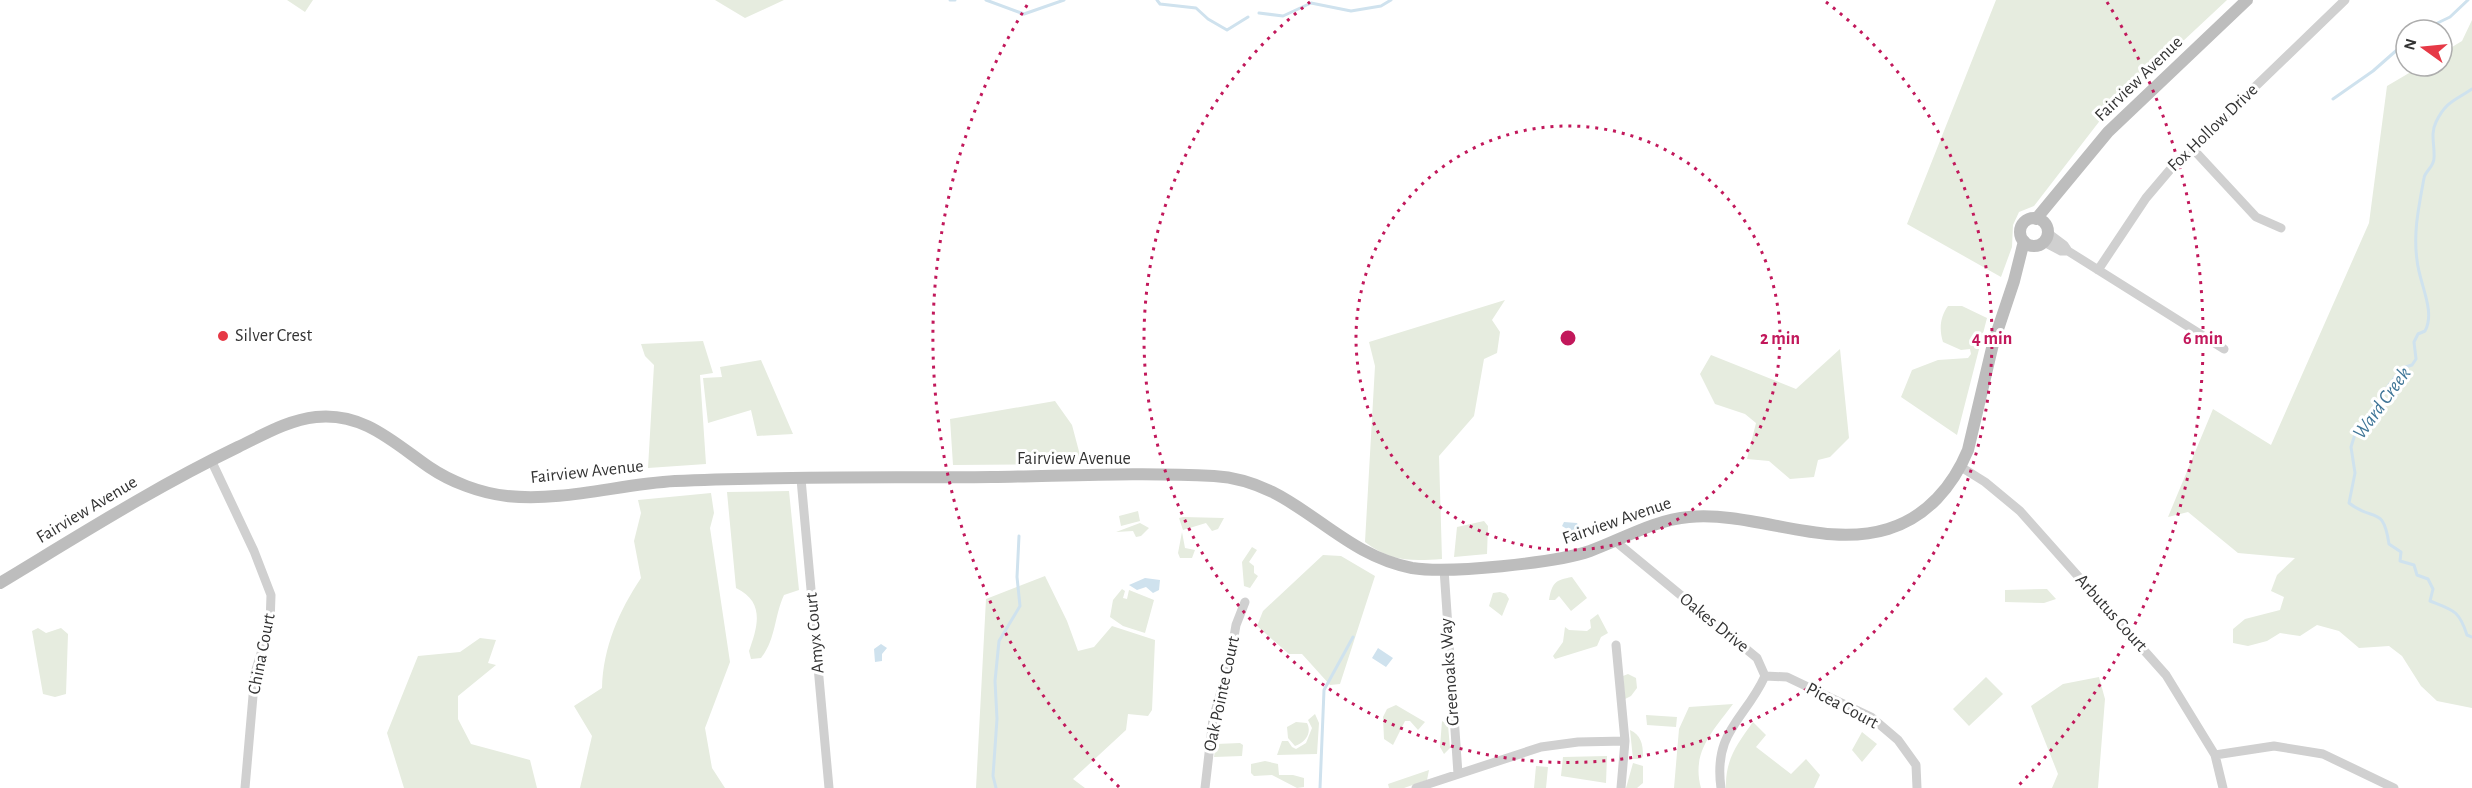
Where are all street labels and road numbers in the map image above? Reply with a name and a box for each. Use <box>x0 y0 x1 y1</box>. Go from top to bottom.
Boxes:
street label: Fairview Avenue <box>2092 33 2186 125</box>
street label: Fox Hollow Drive <box>2165 81 2261 175</box>
street label: Fairview Avenue <box>1017 450 1131 468</box>
street label: Fairview Avenue <box>529 457 645 487</box>
street label: Fairview Avenue <box>34 473 140 547</box>
street label: Fairview Avenue <box>1560 494 1674 548</box>
street label: Arbutus Court <box>2072 571 2150 655</box>
street label: Oakes Drive <box>1676 590 1752 656</box>
street label: Amyx Court <box>802 592 828 674</box>
street label: China Court <box>245 612 279 696</box>
street label: Greenoaks Way <box>1437 617 1463 726</box>
street label: Oak Pointe Court <box>1201 635 1243 753</box>
street label: Picea Court <box>1803 680 1881 733</box>

